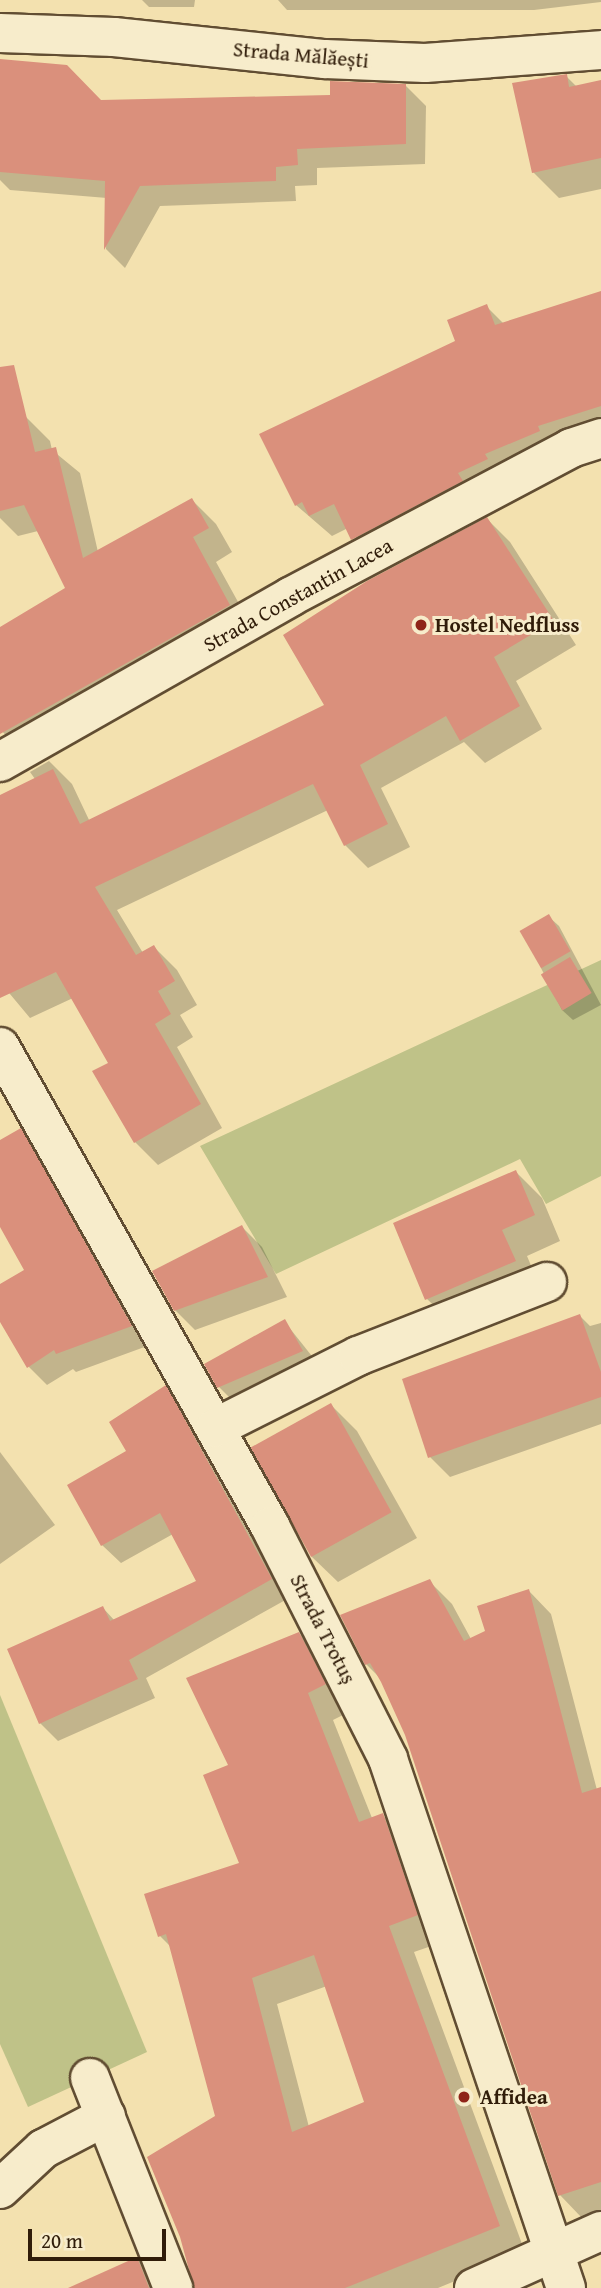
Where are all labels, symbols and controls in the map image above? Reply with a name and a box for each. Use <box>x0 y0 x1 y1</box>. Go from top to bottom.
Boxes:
street label: Strada Mălăești <box>232 37 370 73</box>
street label: Strada Constantin Lacea <box>199 533 397 657</box>
place label: Hostel Nedfluss <box>435 612 579 638</box>
marker: Hostel Nedfluss <box>413 617 429 633</box>
street label: Strada Trotuș <box>285 1570 361 1688</box>
place label: Affidea <box>480 2084 548 2110</box>
marker: Affidea <box>454 2087 474 2107</box>
scale bar <box>32 2214 170 2258</box>
text: 20 m <box>41 2225 83 2256</box>

